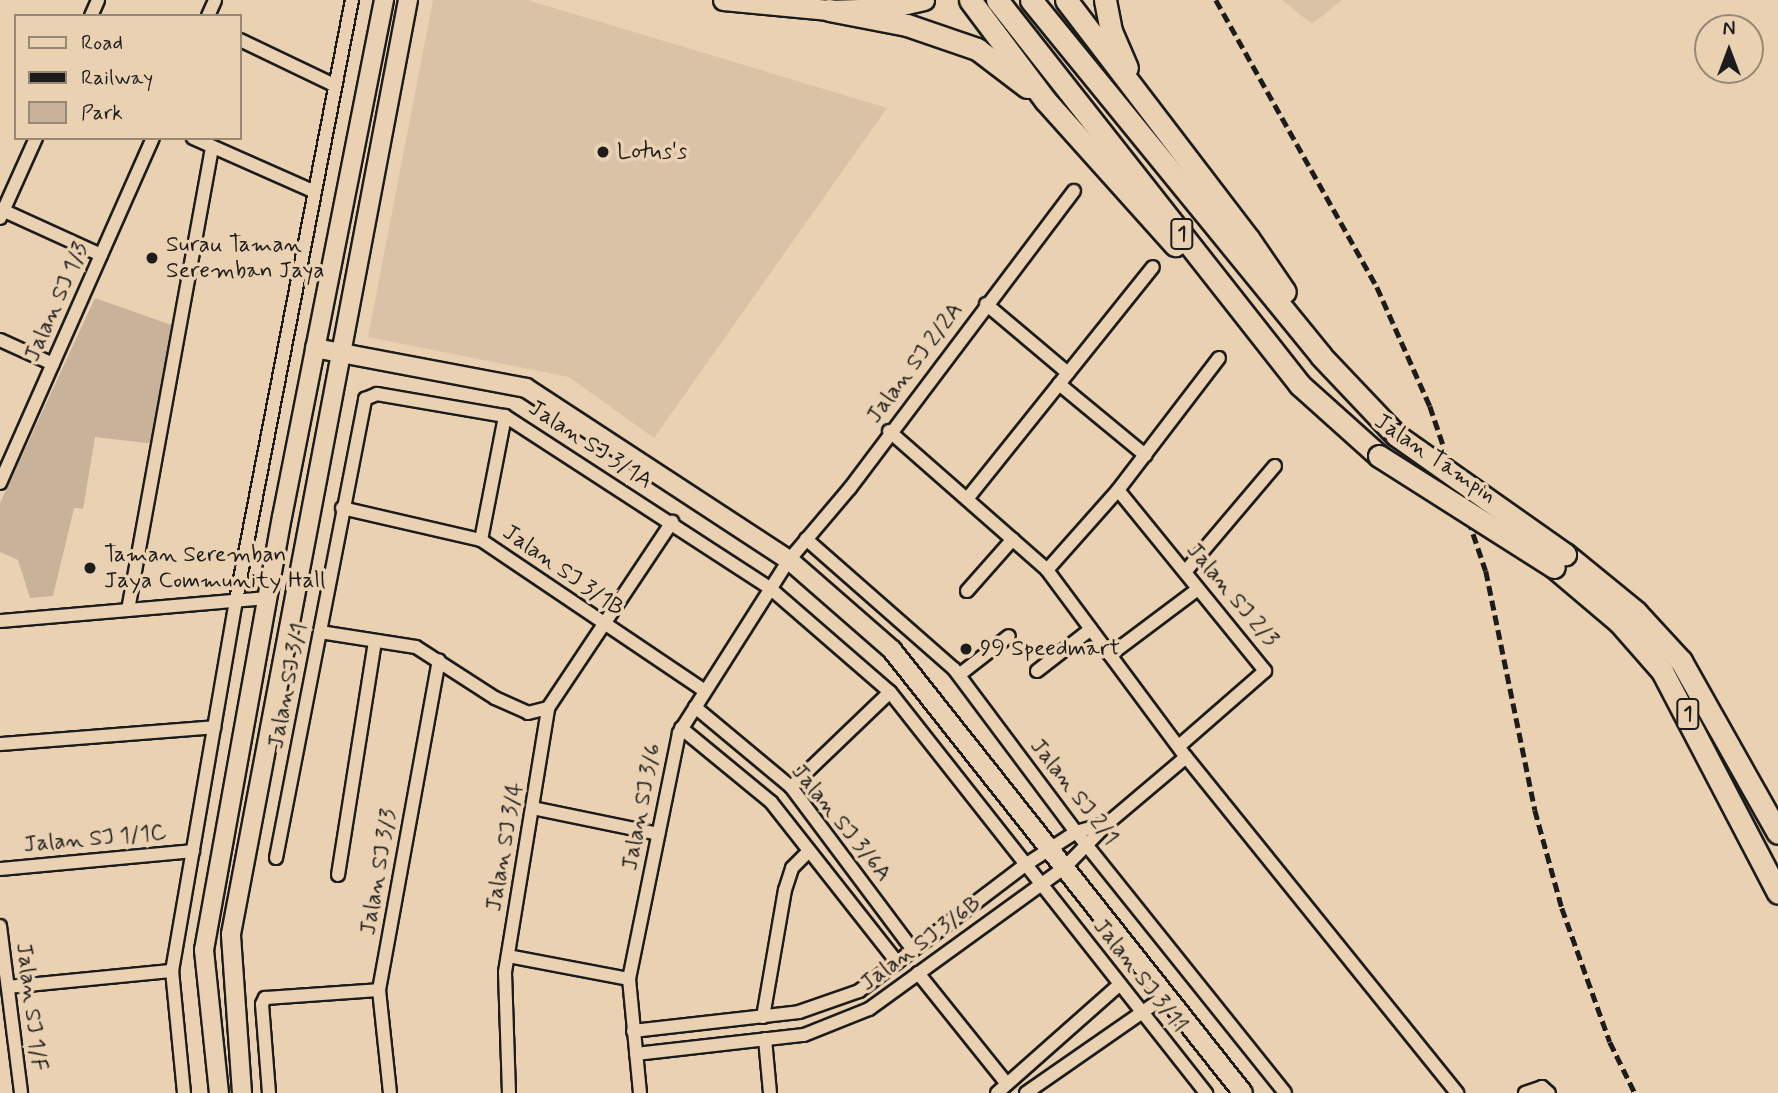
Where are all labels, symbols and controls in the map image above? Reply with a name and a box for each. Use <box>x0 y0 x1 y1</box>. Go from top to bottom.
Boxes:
legend <box>14 14 242 140</box>
north arrow <box>1694 14 1764 84</box>
text: N <box>1723 17 1735 42</box>
text: Road <box>81 29 123 57</box>
text: Railway <box>81 64 153 92</box>
text: Park <box>81 99 123 127</box>
place label: Lotus's <box>617 138 687 166</box>
marker: Lotus's <box>595 144 611 160</box>
road number: 1 <box>1170 216 1194 252</box>
place label: Surau Taman Seremban Jaya <box>166 231 327 285</box>
street label: Jalan SJ 1/3 <box>19 238 95 366</box>
marker: Surau Taman Seremban Jaya <box>144 250 160 266</box>
street label: Jalan SJ 2/2A <box>861 297 969 429</box>
street label: Jalan SJ 3/1A <box>523 395 657 495</box>
street label: Jalan Tampin <box>1371 410 1499 508</box>
street label: Jalan SJ 3/1B <box>497 519 629 623</box>
street label: Jalan SJ 2/3 <box>1180 537 1284 653</box>
place label: Taman Seremban Jaya Community Hall <box>104 541 319 595</box>
marker: Taman Seremban Jaya Community Hall <box>82 560 98 576</box>
street label: Jalan SJ 3/1 <box>262 621 314 751</box>
place label: 99 Speedmart <box>980 635 1120 663</box>
marker: 99 Speedmart <box>958 641 974 657</box>
road number: 1 <box>1676 696 1700 732</box>
street label: Jalan SJ 2/1 <box>1024 733 1124 851</box>
street label: Jalan SJ 3/6 <box>616 741 668 873</box>
street label: Jalan SJ 3/6A <box>785 758 897 888</box>
street label: Jalan SJ 3/4 <box>480 780 530 914</box>
street label: Jalan SJ 3/3 <box>354 807 404 937</box>
street label: Jalan SJ 1/1C <box>22 819 168 859</box>
street label: Jalan SJ 3/6B <box>855 891 987 997</box>
street label: Jalan SJ 3/11 <box>1087 913 1193 1039</box>
street label: Jalan SJ 1/F <box>9 941 53 1073</box>

